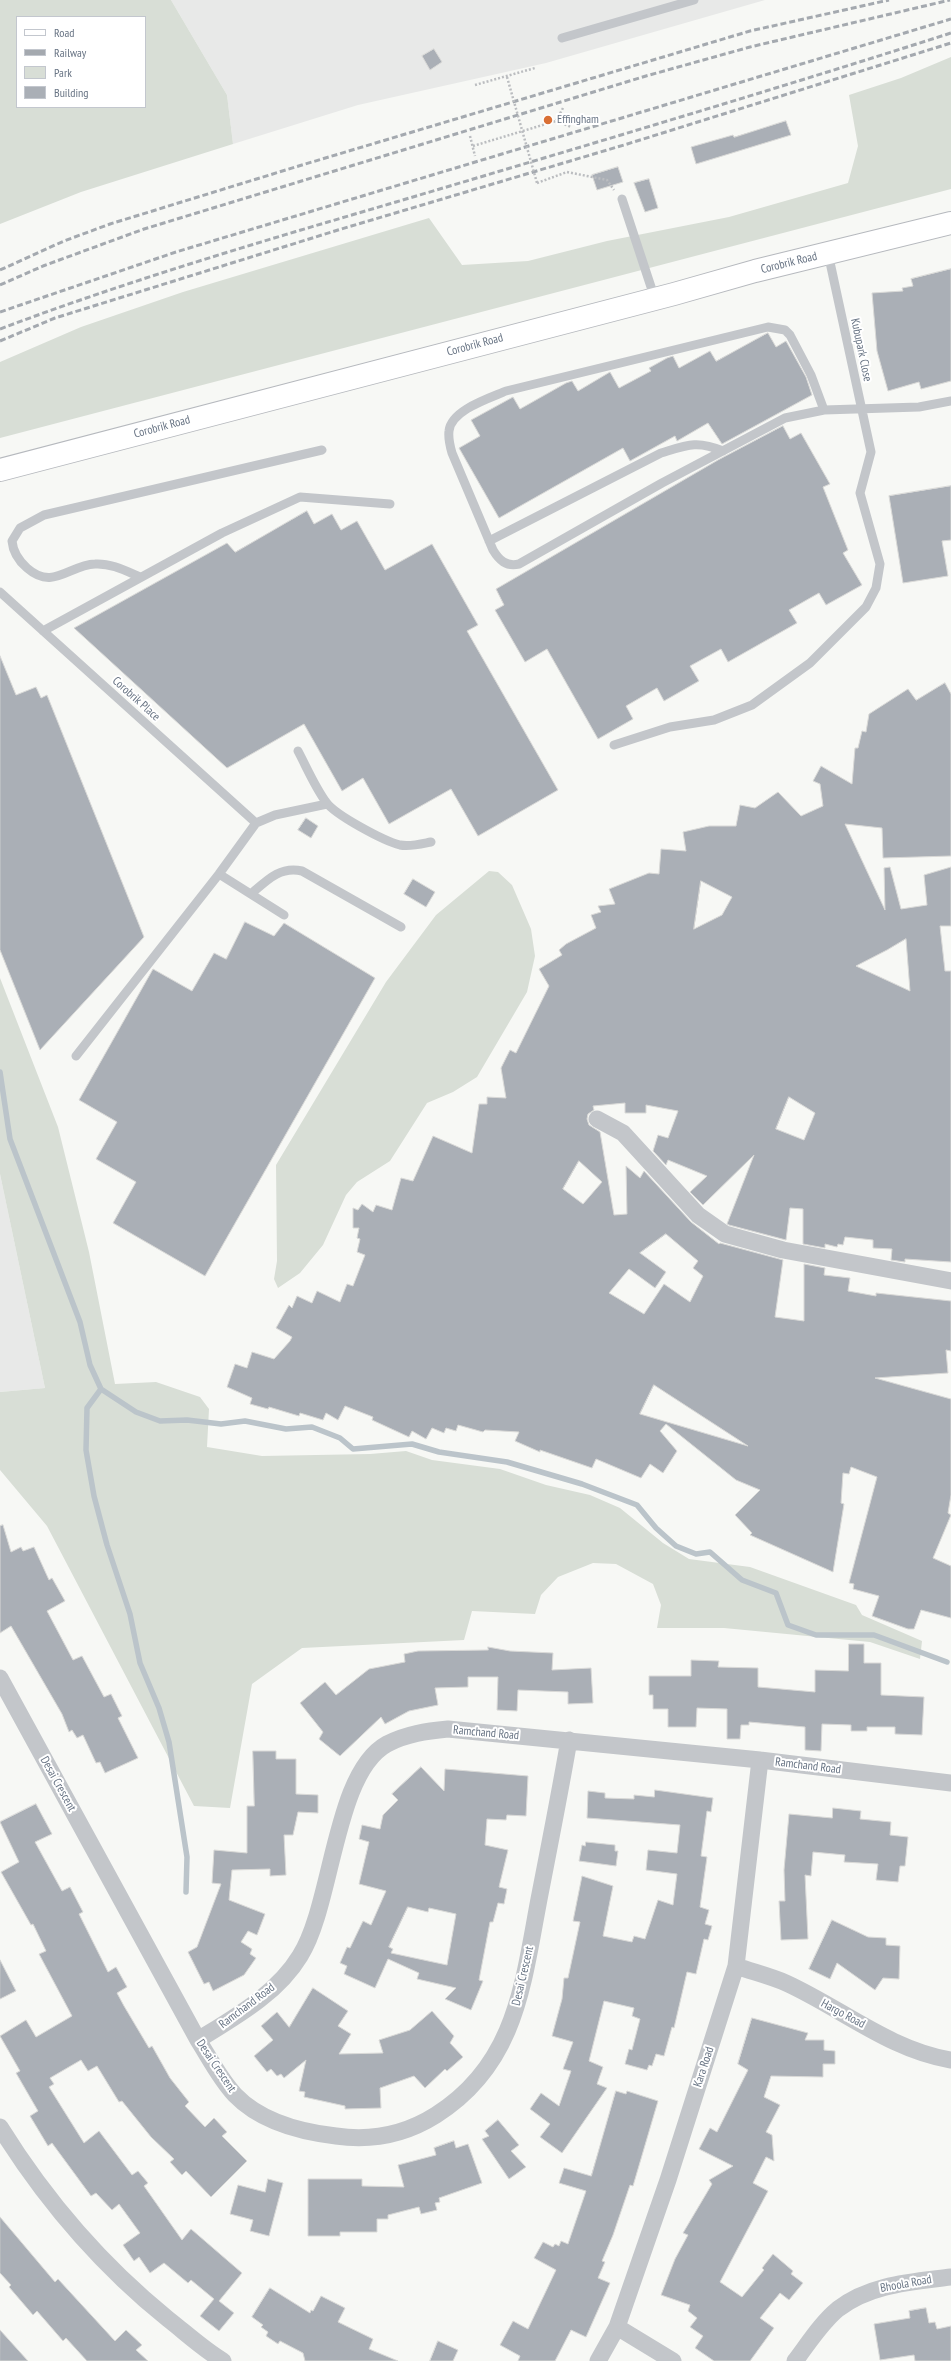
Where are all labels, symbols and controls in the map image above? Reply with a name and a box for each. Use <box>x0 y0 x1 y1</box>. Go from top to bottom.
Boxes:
legend <box>16 16 146 108</box>
text: Road <box>54 25 74 40</box>
text: Railway <box>54 45 86 60</box>
text: Park <box>54 65 72 80</box>
text: Building <box>54 85 89 100</box>
place label: Effingham <box>557 113 599 127</box>
marker: Effingham <box>542 114 554 126</box>
street label: Corobrik Road <box>759 249 819 277</box>
street label: Kubupark Close <box>847 317 875 383</box>
street label: Corobrik Road <box>445 331 505 359</box>
street label: Corobrik Road <box>132 413 192 441</box>
street label: Corobrik Place <box>109 674 163 724</box>
street label: Ramchand Road <box>452 1723 520 1743</box>
street label: Desai Crescent <box>37 1754 79 1814</box>
street label: Ramchand Road <box>774 1755 842 1777</box>
street label: Desai Crescent <box>509 1945 537 2007</box>
street label: Ramchand Road <box>216 1980 278 2032</box>
street label: Hargo Road <box>818 1996 868 2032</box>
street label: Desai Crescent <box>193 2037 239 2095</box>
street label: Kara Road <box>691 2045 717 2089</box>
street label: Bhoola Road <box>879 2272 933 2296</box>

